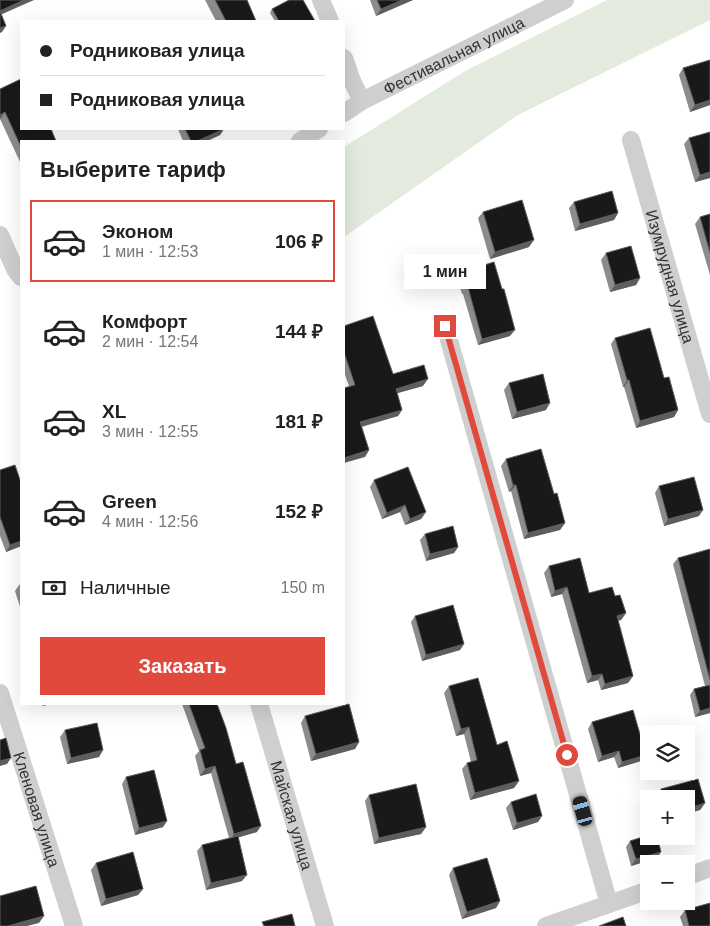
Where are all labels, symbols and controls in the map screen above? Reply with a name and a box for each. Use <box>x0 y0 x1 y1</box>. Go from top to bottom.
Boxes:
street label: Фестивальная улица <box>380 13 527 98</box>
text: Родниковая улица <box>70 40 245 61</box>
text: Родниковая улица <box>70 89 245 110</box>
text: Выберите тариф <box>40 157 226 182</box>
street label: Изумрудная улица <box>643 208 698 345</box>
icon: car <box>42 219 87 264</box>
text: Эконом <box>102 221 173 242</box>
text: 106 ₽ <box>275 231 323 252</box>
text: 1 мин · 12:53 <box>102 243 198 260</box>
callout: 1 мин <box>404 254 486 288</box>
text: 1 мин <box>423 263 467 280</box>
icon: car <box>42 309 87 354</box>
text: Комфорт <box>102 311 187 332</box>
route end <box>434 315 456 337</box>
text: 144 ₽ <box>275 321 323 342</box>
text: 2 мин · 12:54 <box>102 333 198 350</box>
icon: car <box>42 399 87 444</box>
text: XL <box>102 401 126 422</box>
text: 181 ₽ <box>275 411 323 432</box>
text: 3 мин · 12:55 <box>102 423 198 440</box>
icon: car <box>42 489 87 534</box>
text: Green <box>102 491 157 512</box>
text: 152 ₽ <box>275 501 323 522</box>
text: 4 мин · 12:56 <box>102 513 198 530</box>
icon: cash <box>40 574 68 602</box>
text: Наличные <box>80 577 171 598</box>
text: 150 m <box>281 579 325 596</box>
button: Заказать <box>40 637 325 695</box>
map controls <box>640 725 695 910</box>
button: layers <box>640 725 695 780</box>
route start <box>556 744 578 766</box>
street label: Кленовая улица <box>11 750 63 869</box>
street label: Майская улица <box>268 759 316 872</box>
button: + <box>640 790 695 845</box>
car <box>571 795 594 827</box>
button: − <box>640 855 695 910</box>

